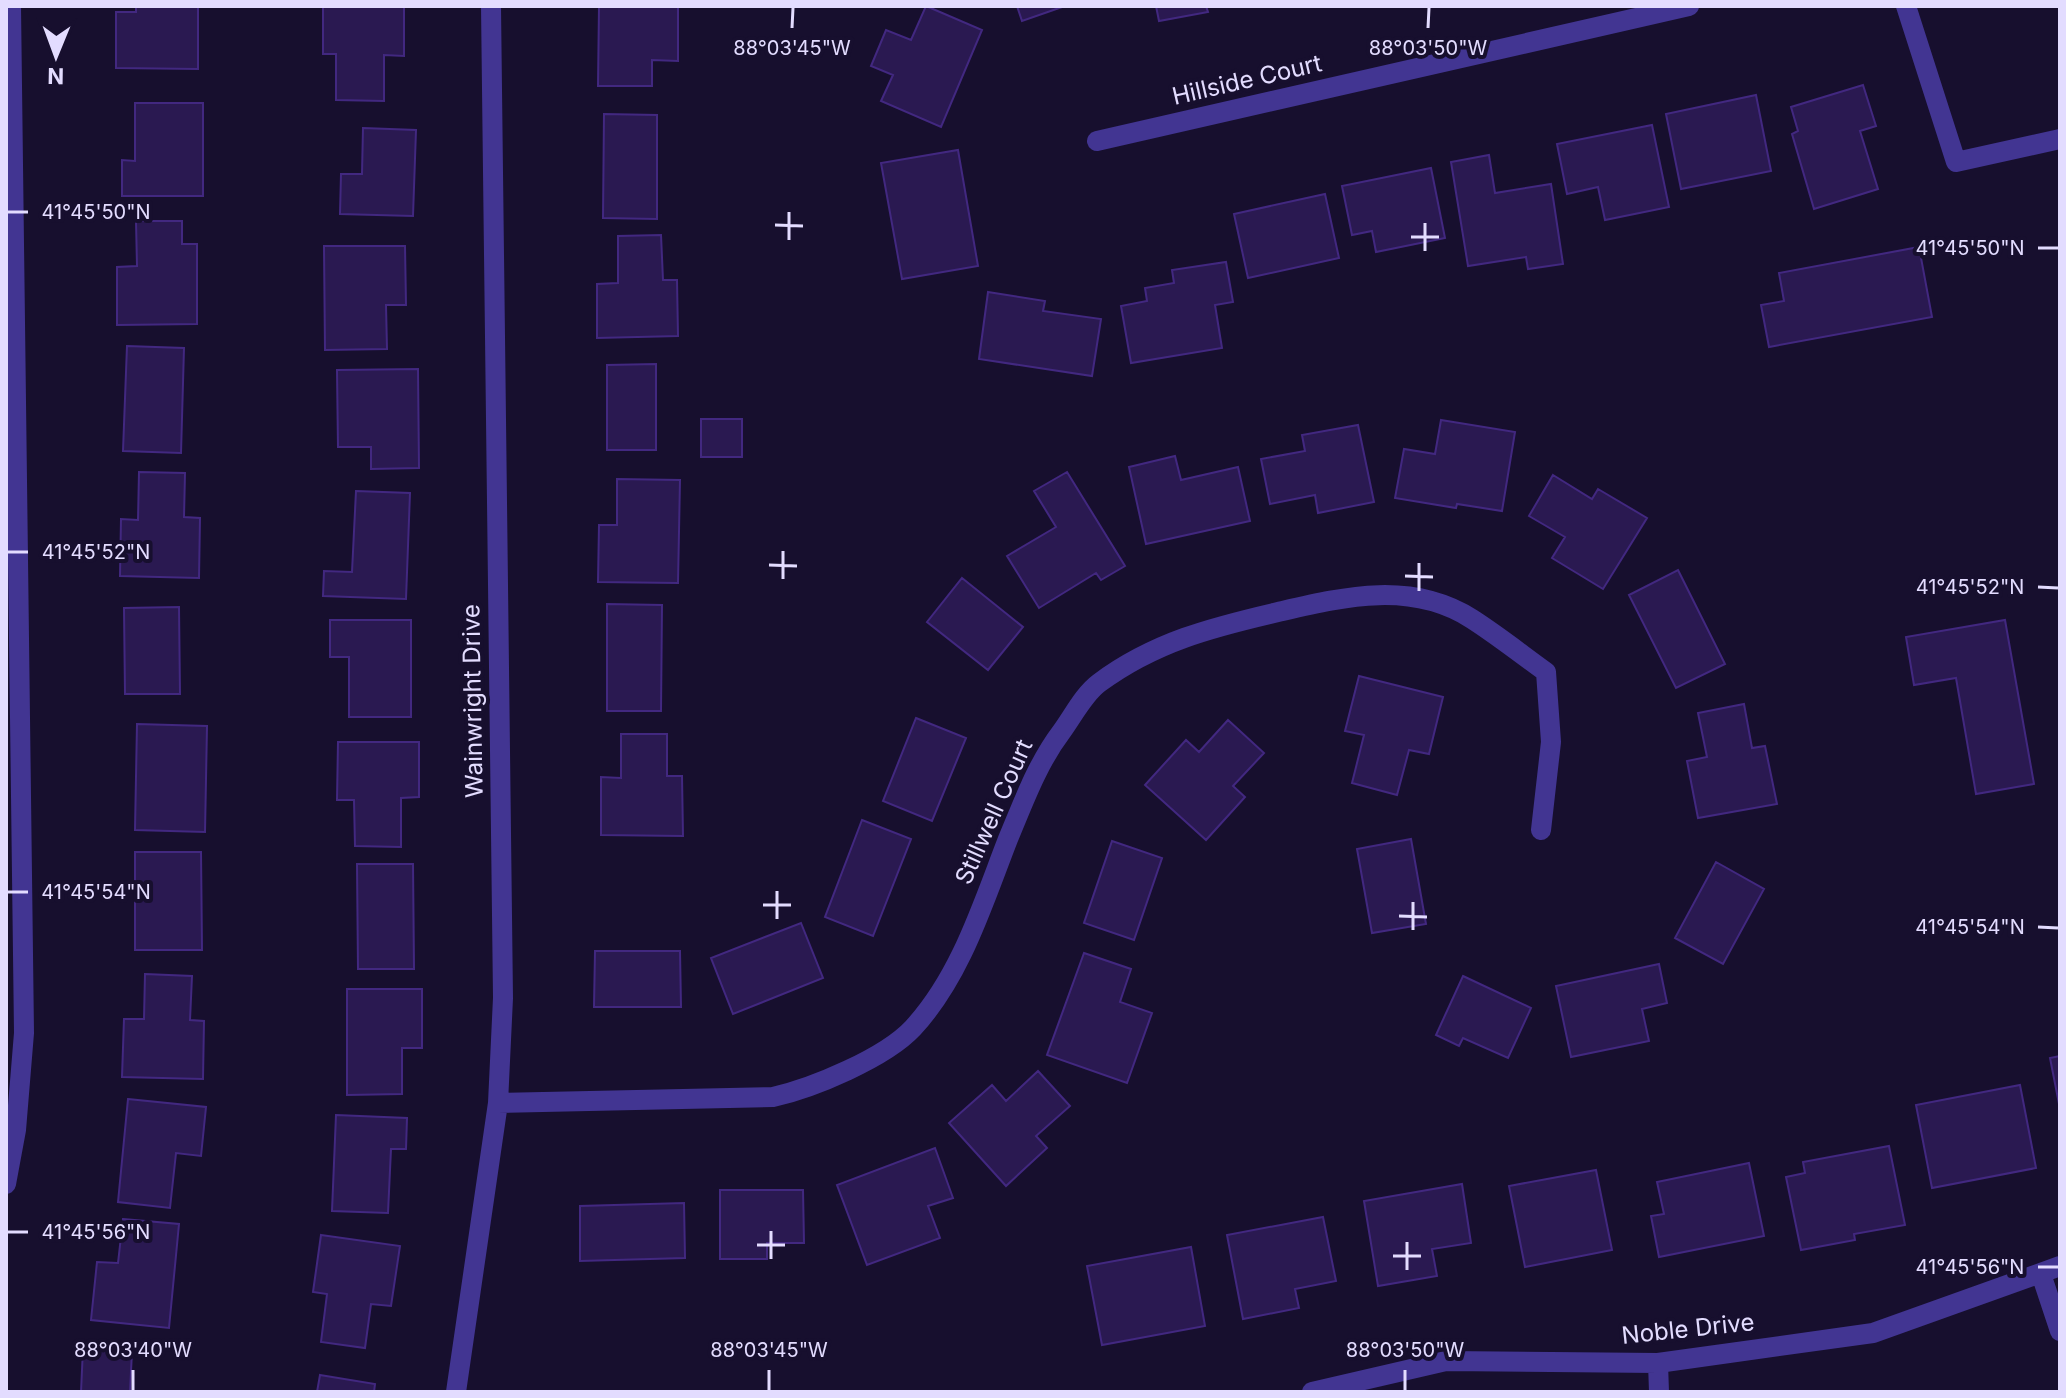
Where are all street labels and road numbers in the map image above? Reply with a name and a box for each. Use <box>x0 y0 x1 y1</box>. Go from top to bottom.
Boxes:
street label: Hillside Court <box>1169 48 1325 111</box>
street label: Wainwright Drive <box>456 604 489 798</box>
street label: Stillwell Court <box>949 735 1039 889</box>
street label: Noble Drive <box>1620 1307 1756 1350</box>

